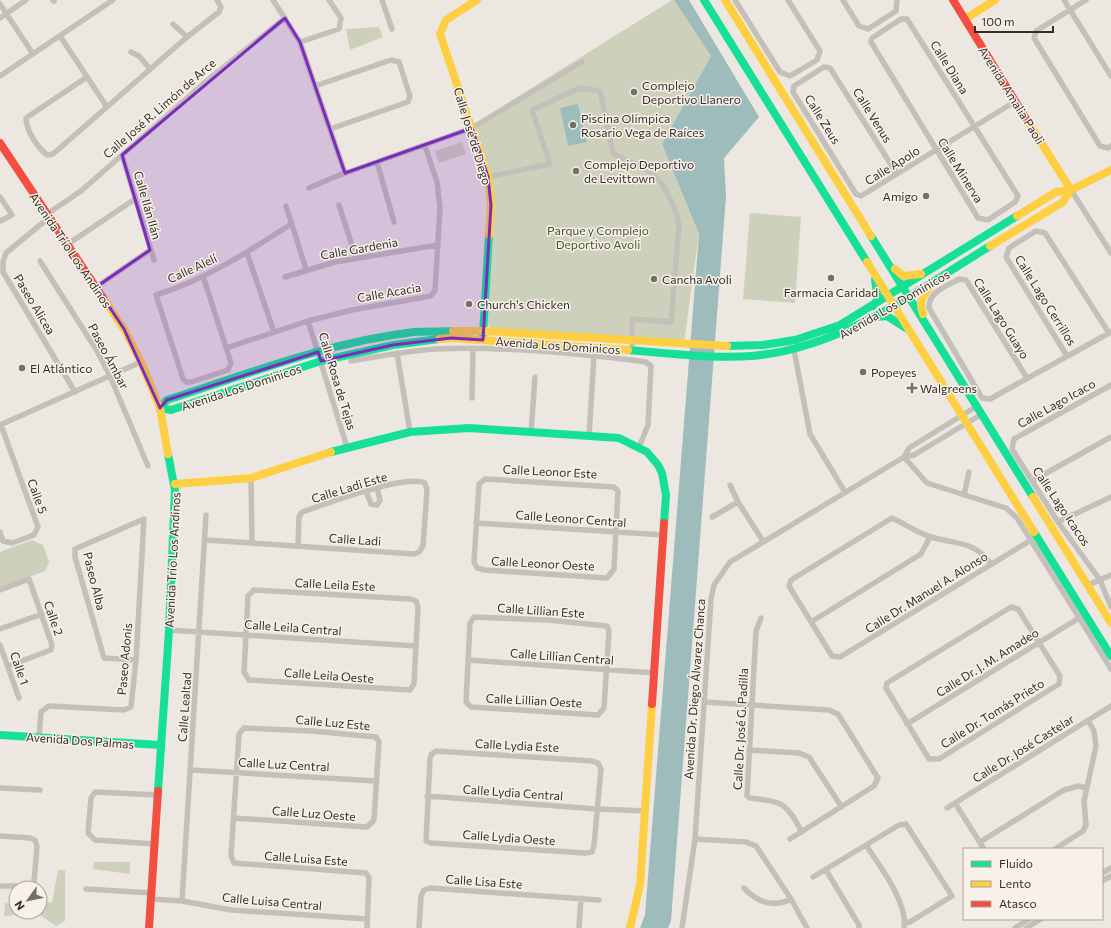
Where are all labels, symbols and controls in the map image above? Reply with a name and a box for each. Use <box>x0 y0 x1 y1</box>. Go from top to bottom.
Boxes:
scale bar <box>975 8 1053 34</box>
text: 100 m <box>981 14 1015 28</box>
street label: Calle Diana <box>928 38 972 96</box>
street label: Avenida Amalia Paoli <box>976 44 1048 146</box>
street label: Calle José R. Limón de Arce <box>100 55 219 161</box>
place label: Complejo Deportivo Llanero <box>642 78 741 106</box>
street label: Calle Venus <box>851 85 895 145</box>
street label: Calle José de Diego <box>451 86 494 187</box>
marker: Complejo Deportivo Llanero <box>629 87 639 97</box>
street label: Calle Zeus <box>802 92 844 146</box>
place label: Piscina Olímpica Rosario Vega de Raíces <box>581 111 704 139</box>
marker: Piscina Olímpica Rosario Vega de Raíces <box>568 120 578 130</box>
street label: Calle Minerva <box>935 135 987 205</box>
street label: Calle Apolo <box>862 143 922 187</box>
place label: Complejo Deportivo de Levittown <box>584 157 694 185</box>
marker: Complejo Deportivo de Levittown <box>571 166 581 176</box>
street label: Calle Ilán Ilán <box>132 169 164 241</box>
place label: Amigo <box>883 189 918 203</box>
street label: Avenida Trío Los Andinos <box>27 190 115 310</box>
marker: Amigo <box>921 191 931 201</box>
park label: Parque y Complejo Deportivo Avoli <box>547 223 649 251</box>
street label: Calle Gardenia <box>319 234 399 262</box>
street label: Calle Alelí <box>165 250 220 286</box>
street label: Calle Lago Cerrillos <box>1012 252 1080 348</box>
street label: Avenida Los Dominicos <box>836 267 952 341</box>
street label: Paseo Alicea <box>11 271 59 337</box>
place label: Cancha Avoli <box>662 272 732 286</box>
marker: Farmacia Caridad <box>826 273 836 283</box>
marker: Cancha Avoli <box>649 274 659 284</box>
street label: Calle Lago Guayo <box>971 275 1033 361</box>
street label: Calle Acacia <box>356 279 422 305</box>
place label: Farmacia Caridad <box>784 285 878 299</box>
place label: Church's Chicken <box>477 297 570 311</box>
marker: Church's Chicken <box>464 299 474 309</box>
street label: Paseo Ámbar <box>86 321 132 391</box>
street label: Calle Rosa de Tejas <box>316 330 360 432</box>
street label: Avenida Los Dominicos <box>495 334 621 356</box>
place label: El Atlántico <box>30 361 92 375</box>
street label: Avenida Los Dominicos <box>179 361 303 413</box>
marker: El Atlántico <box>17 363 27 373</box>
place label: Popeyes <box>871 365 917 379</box>
marker: Popeyes <box>858 367 868 377</box>
street label: Calle Lago Icaco <box>1015 376 1097 430</box>
place label: Walgreens <box>920 381 977 395</box>
marker: Walgreens <box>907 383 917 393</box>
street label: Calle Leonor Este <box>502 462 598 480</box>
street label: Calle Lago Icacos <box>1030 464 1094 548</box>
street label: Calle Ladi Este <box>309 469 389 505</box>
street label: Calle 5 <box>25 477 51 515</box>
street label: Avenida Trío Los Andinos <box>161 492 183 628</box>
street label: Calle Leonor Central <box>515 507 627 529</box>
street label: Calle Ladi <box>328 530 382 548</box>
street label: Calle Dr. Manuel A. Alonso <box>862 549 990 635</box>
street label: Paseo Alba <box>81 550 109 612</box>
street label: Calle Leonor Oeste <box>491 553 595 573</box>
street label: Calle Leila Este <box>294 575 376 593</box>
street label: Avenida Dr. Diego Álvarez Chanca <box>681 598 707 780</box>
street label: Calle 2 <box>42 599 67 638</box>
street label: Calle Lillian Este <box>497 600 585 620</box>
street label: Calle Leila Central <box>244 617 342 637</box>
street label: Paseo Adonis <box>114 622 134 696</box>
street label: Calle Dr. J. M. Amadeo <box>933 625 1041 700</box>
street label: Calle Lillian Central <box>510 645 614 667</box>
street label: Calle 1 <box>8 649 32 687</box>
street label: Calle Leila Oeste <box>284 665 374 685</box>
street label: Calle Dr. José G. Padilla <box>730 668 751 790</box>
street label: Calle Lealtad <box>175 672 193 742</box>
street label: Calle Dr. Tomás Prieto <box>938 675 1046 751</box>
street label: Calle Lillian Oeste <box>485 690 583 710</box>
street label: Calle Dr. José Castelar <box>970 711 1077 786</box>
street label: Calle Luz Este <box>295 712 371 732</box>
street label: Avenida Dos Palmas <box>26 729 134 751</box>
street label: Calle Lydia Este <box>475 736 559 754</box>
street label: Calle Luz Central <box>238 755 330 773</box>
street label: Calle Lydia Central <box>462 782 564 802</box>
street label: Calle Luz Oeste <box>272 803 356 823</box>
street label: Calle Lydia Oeste <box>462 827 556 847</box>
street label: Calle Luisa Este <box>264 848 348 868</box>
legend <box>963 848 1103 920</box>
text: Fluido <box>999 856 1033 870</box>
street label: Calle Lisa Este <box>445 871 523 891</box>
text: Lento <box>999 876 1031 890</box>
north arrow <box>8 880 48 920</box>
street label: Calle Luisa Central <box>221 890 323 912</box>
text: Atasco <box>999 896 1037 910</box>
text: N <box>11 899 27 913</box>

